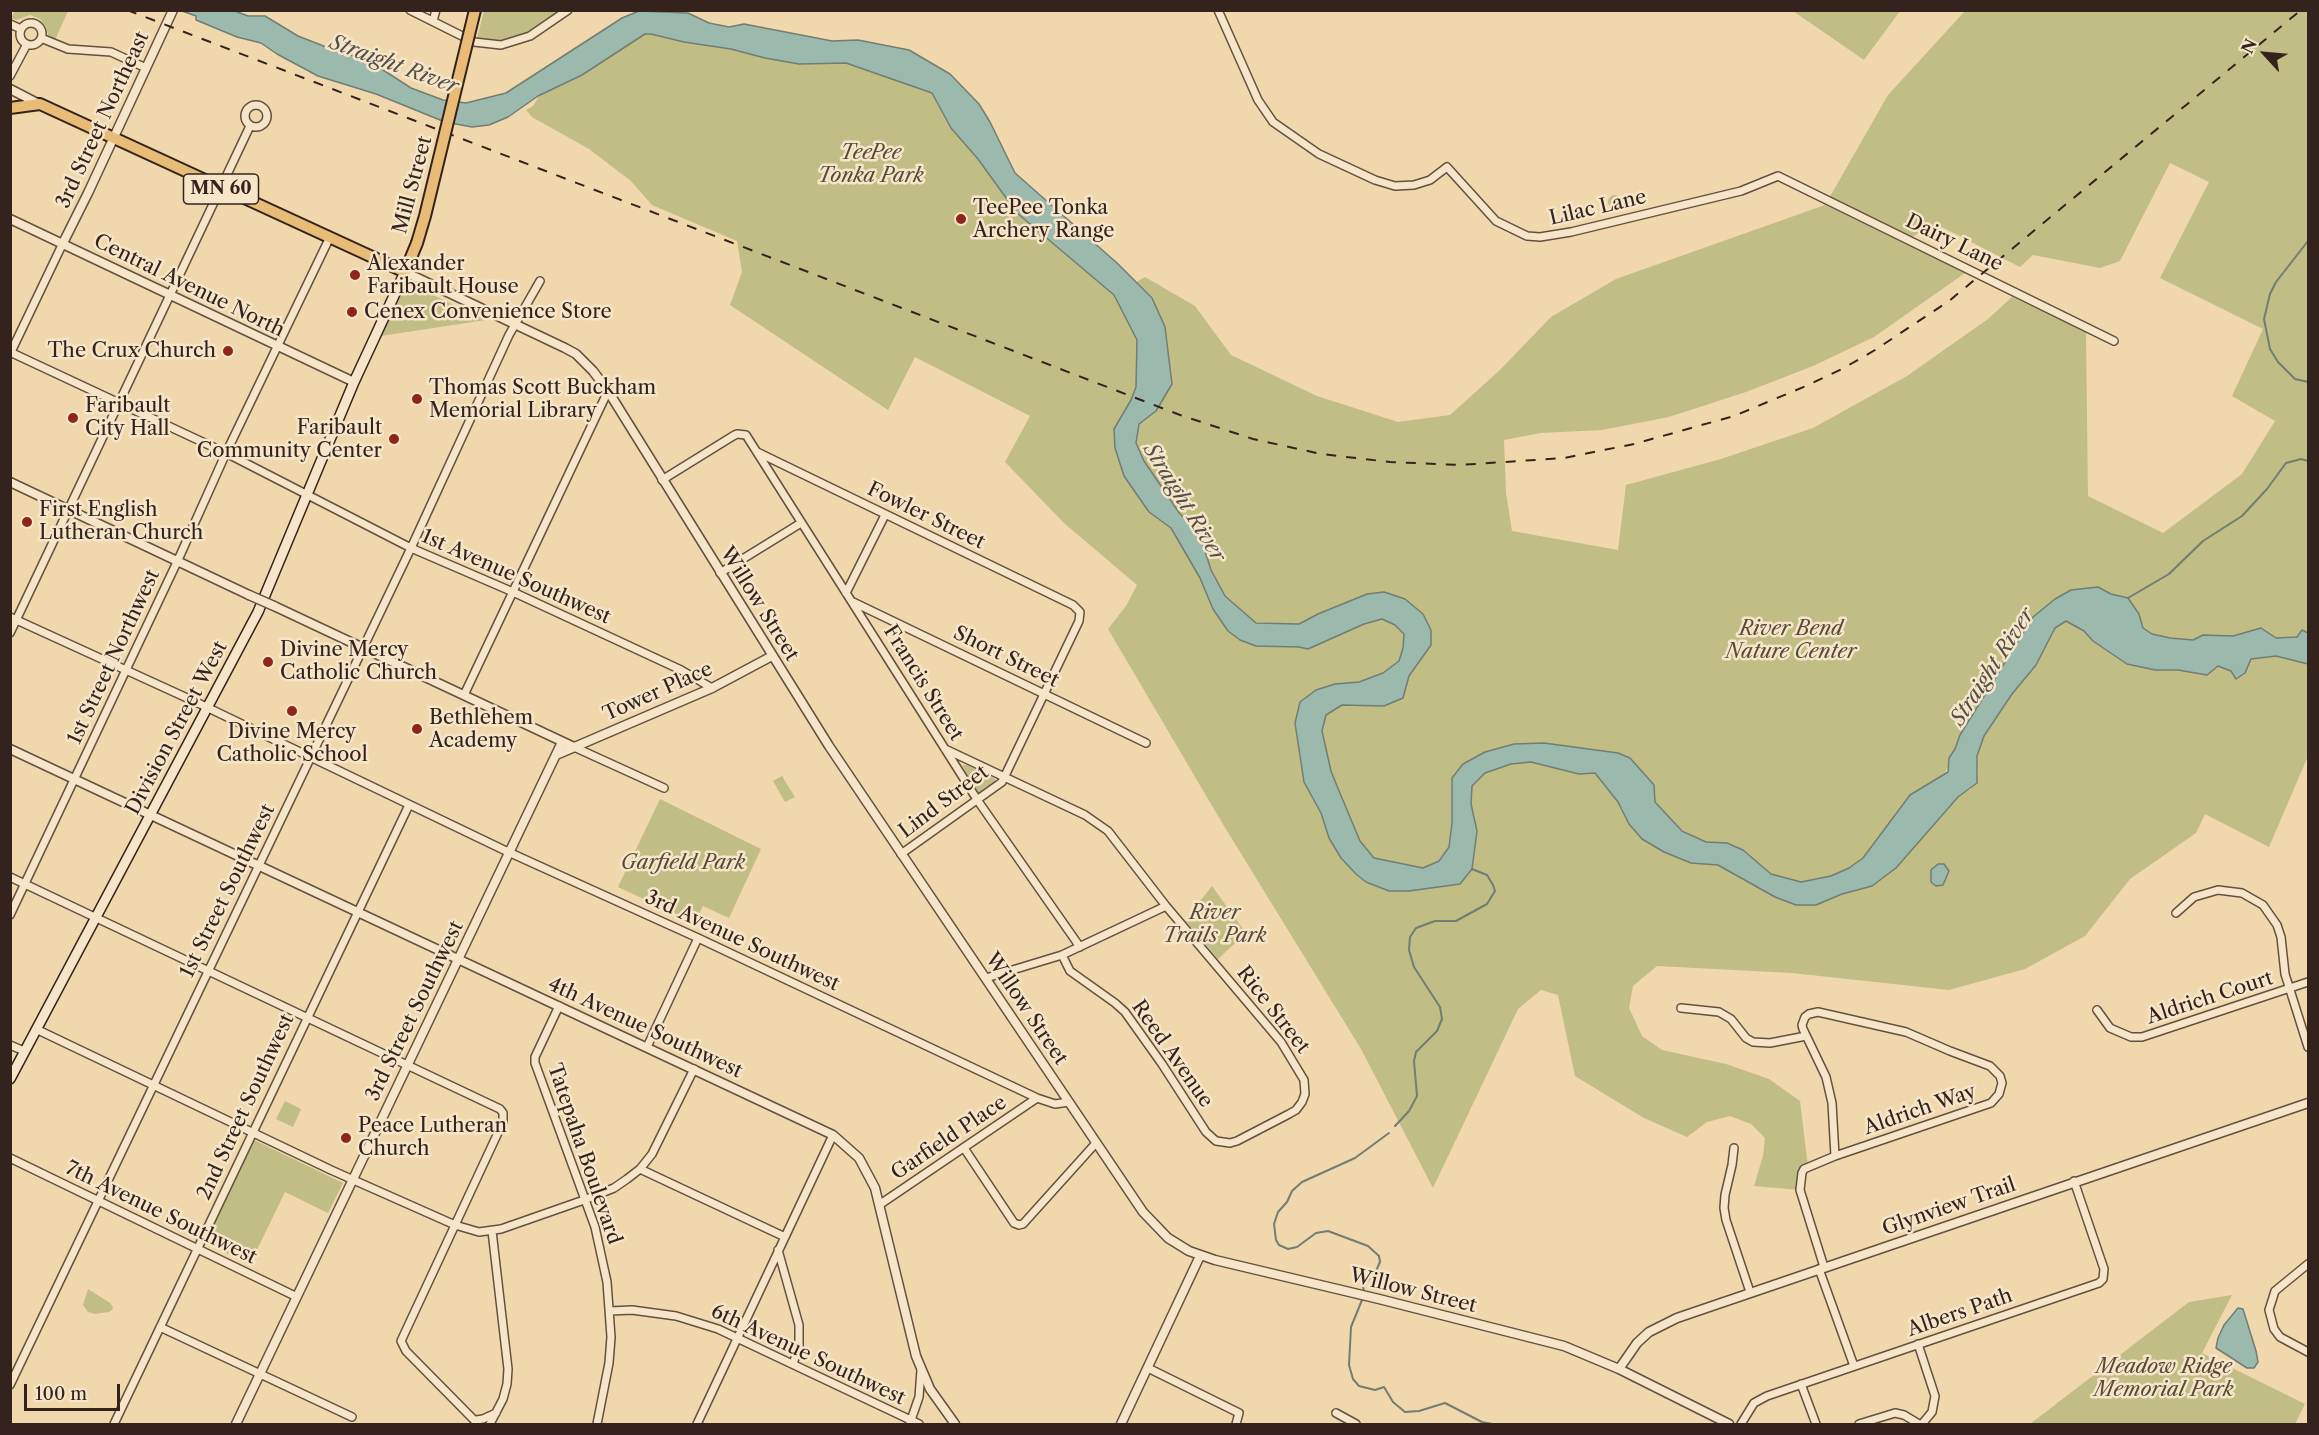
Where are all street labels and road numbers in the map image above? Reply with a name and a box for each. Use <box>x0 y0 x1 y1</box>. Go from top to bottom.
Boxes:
street label: 3rd Street Northeast <box>51 28 155 212</box>
street label: Mill Street <box>388 134 438 236</box>
road number: MN 60 <box>184 174 258 204</box>
street label: Lilac Lane <box>1547 185 1649 231</box>
street label: Dairy Lane <box>1902 209 2006 277</box>
street label: Central Avenue North <box>90 229 288 343</box>
street label: Fowler Street <box>863 477 989 555</box>
street label: 1st Avenue Southwest <box>418 524 614 630</box>
street label: Willow Street <box>714 542 804 666</box>
street label: 1st Street Northwest <box>63 566 165 748</box>
street label: Francis Street <box>878 621 968 745</box>
street label: Short Street <box>949 621 1063 693</box>
street label: Division Street West <box>121 637 233 819</box>
street label: Tower Place <box>600 657 716 727</box>
street label: Lind Street <box>894 761 994 843</box>
street label: 1st Street Southwest <box>176 800 280 982</box>
street label: 3rd Avenue Southwest <box>641 885 843 997</box>
street label: 3rd Street Southwest <box>361 917 469 1105</box>
street label: Willow Street <box>980 948 1072 1070</box>
street label: Rice Street <box>1231 961 1315 1059</box>
street label: Aldrich Court <box>2144 966 2276 1030</box>
street label: 4th Avenue Southwest <box>544 972 746 1084</box>
street label: Reed Avenue <box>1126 996 1218 1112</box>
street label: 2nd Street Southwest <box>192 1010 300 1204</box>
street label: Tatepaha Boulevard <box>542 1060 626 1248</box>
street label: Aldrich Way <box>1861 1080 1979 1140</box>
street label: Garfield Place <box>887 1091 1011 1185</box>
street label: 7th Avenue Southwest <box>62 1156 260 1270</box>
street label: Glynview Trail <box>1879 1173 2019 1241</box>
street label: Willow Street <box>1347 1264 1479 1318</box>
street label: Albers Path <box>1904 1284 2016 1342</box>
street label: 6th Avenue Southwest <box>707 1299 909 1411</box>

